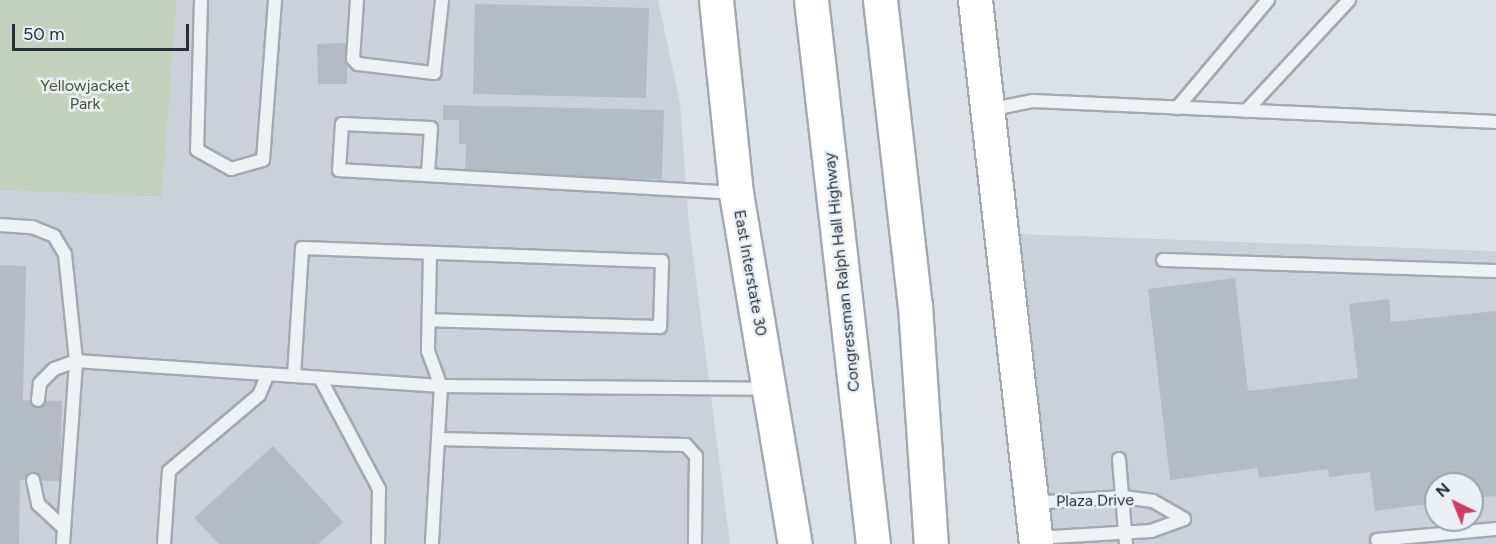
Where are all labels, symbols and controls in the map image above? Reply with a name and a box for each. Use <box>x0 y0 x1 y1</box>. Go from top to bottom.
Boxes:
scale bar <box>15 12 192 50</box>
text: 50 m <box>23 23 65 45</box>
park label: Yellowjacket Park <box>40 76 130 114</box>
street label: Congressman Ralph Hall Highway <box>820 151 864 393</box>
street label: East Interstate 30 <box>729 208 771 338</box>
north arrow <box>1424 472 1484 532</box>
text: N <box>1432 479 1454 501</box>
street label: Plaza Drive <box>1056 491 1134 511</box>

